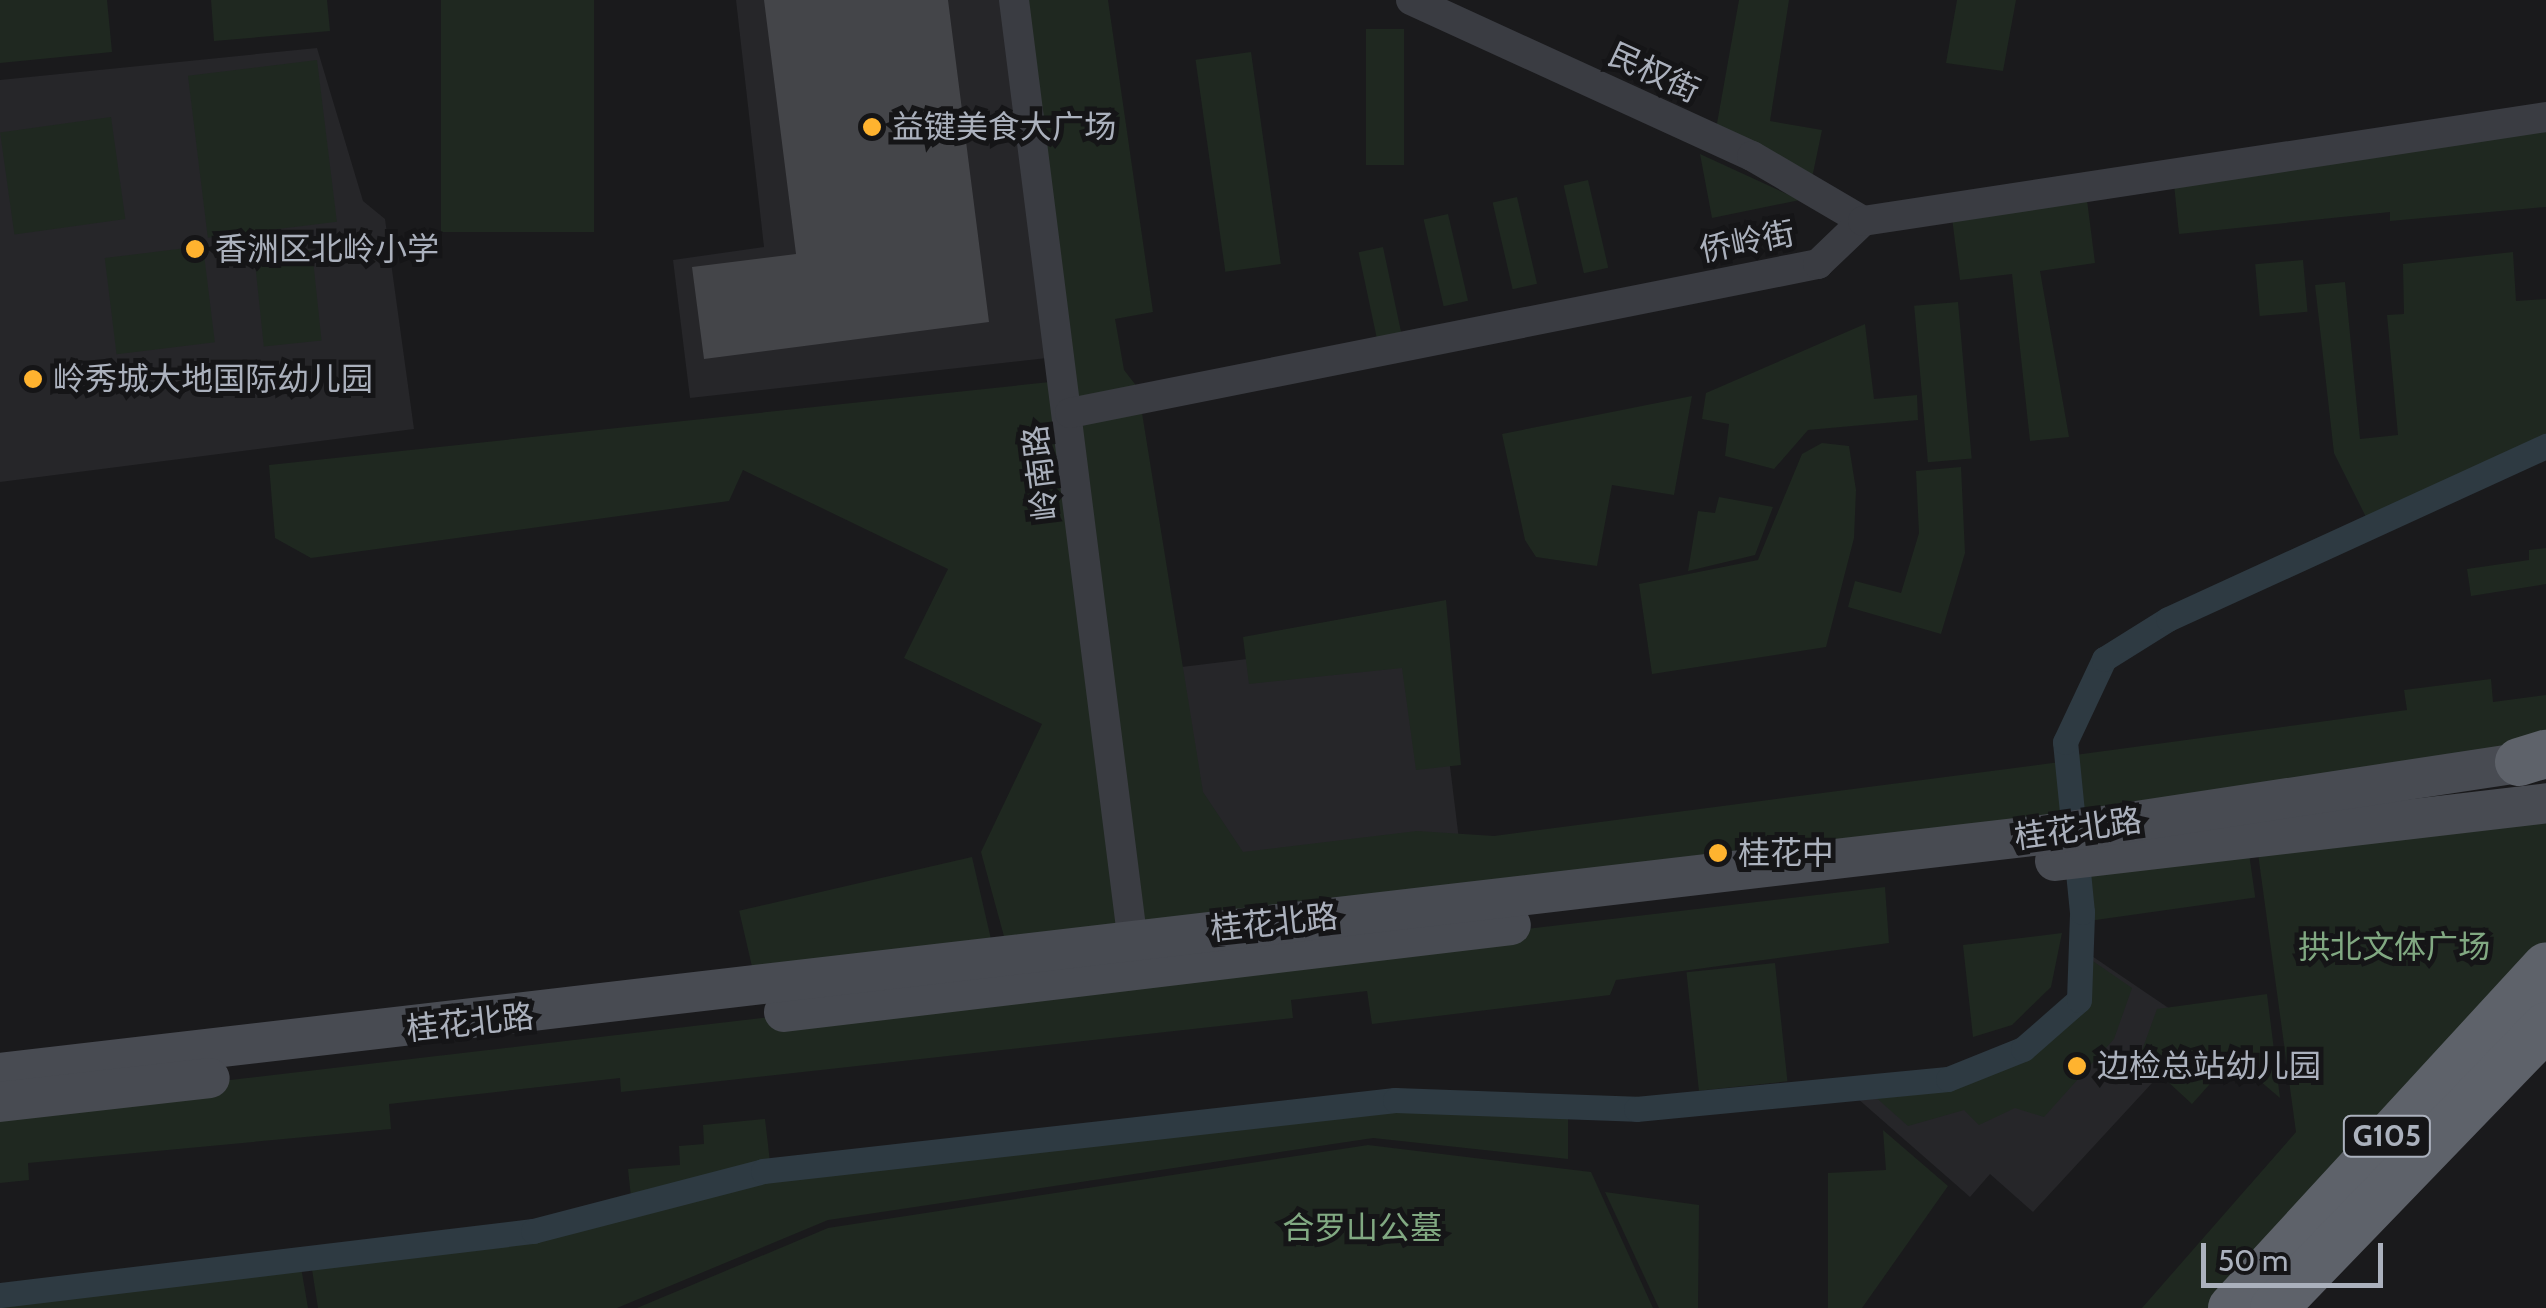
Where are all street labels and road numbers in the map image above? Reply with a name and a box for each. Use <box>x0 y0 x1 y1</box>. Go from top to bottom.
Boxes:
street label: 民权街 <box>1602 35 1706 111</box>
street label: 侨岭街 <box>1696 214 1798 270</box>
street label: 岭南路 <box>1016 423 1066 523</box>
street label: 桂花北路 <box>2012 801 2144 857</box>
street label: 桂花北路 <box>1208 897 1340 949</box>
street label: 桂花北路 <box>404 997 536 1049</box>
road number: G105 <box>2342 1111 2432 1161</box>

